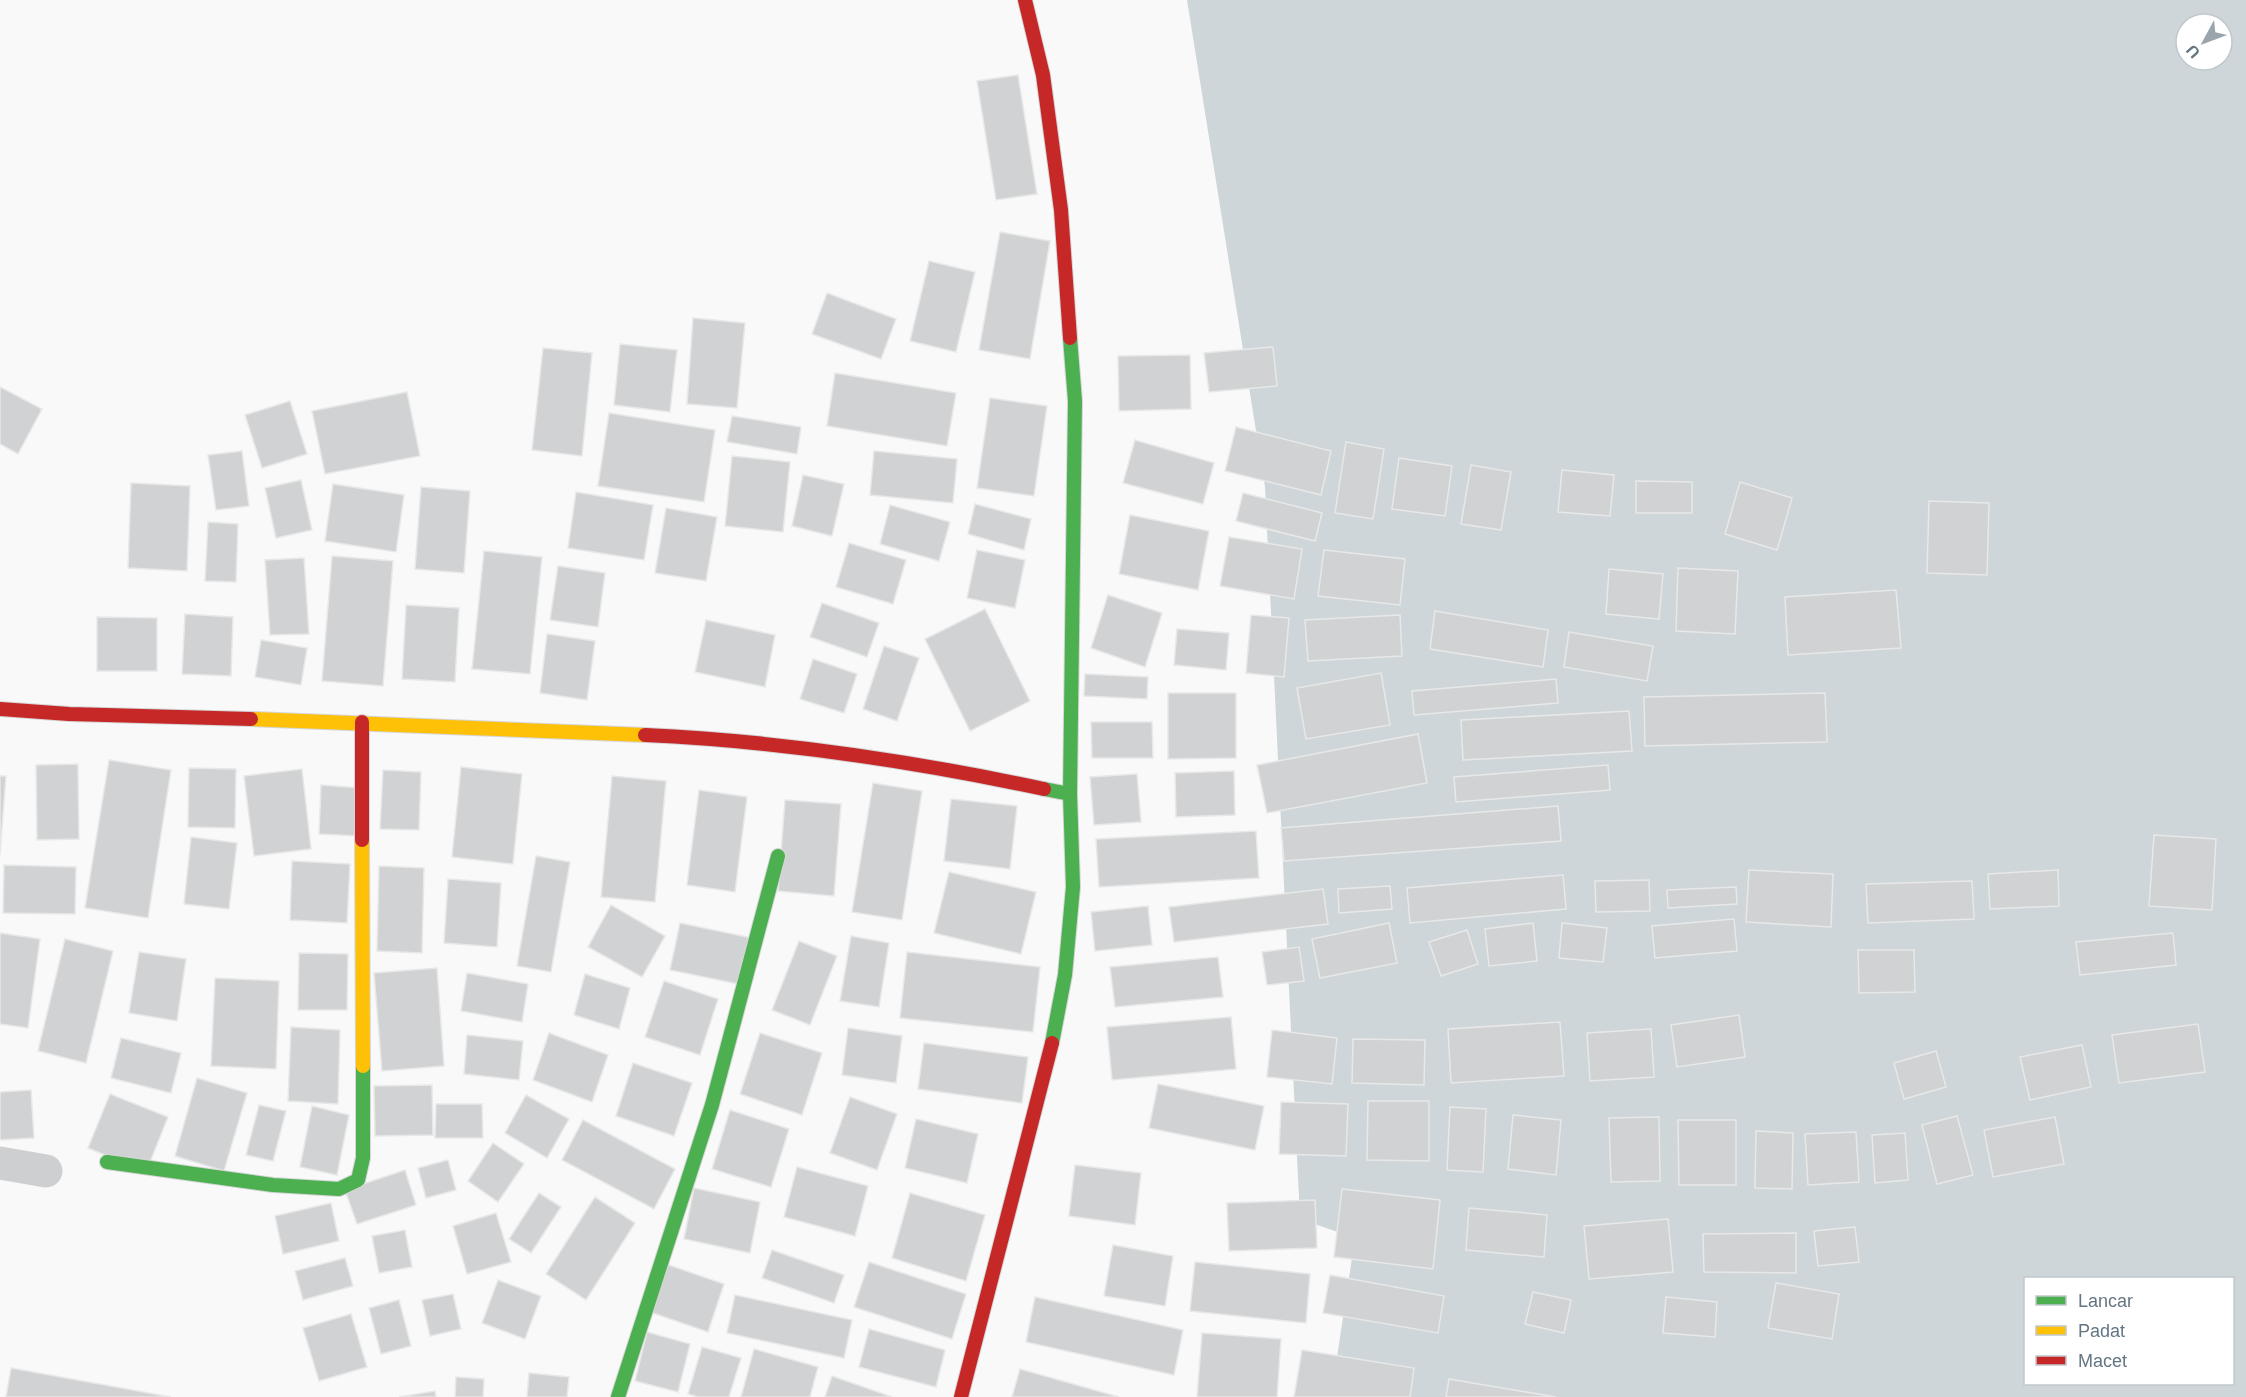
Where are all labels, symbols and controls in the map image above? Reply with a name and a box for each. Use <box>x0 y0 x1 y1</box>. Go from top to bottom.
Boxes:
north arrow <box>2174 12 2234 72</box>
text: U <box>2183 42 2203 61</box>
legend <box>2024 1277 2234 1385</box>
text: Lancar <box>2078 1291 2133 1311</box>
text: Padat <box>2078 1321 2125 1341</box>
text: Macet <box>2078 1351 2127 1371</box>

